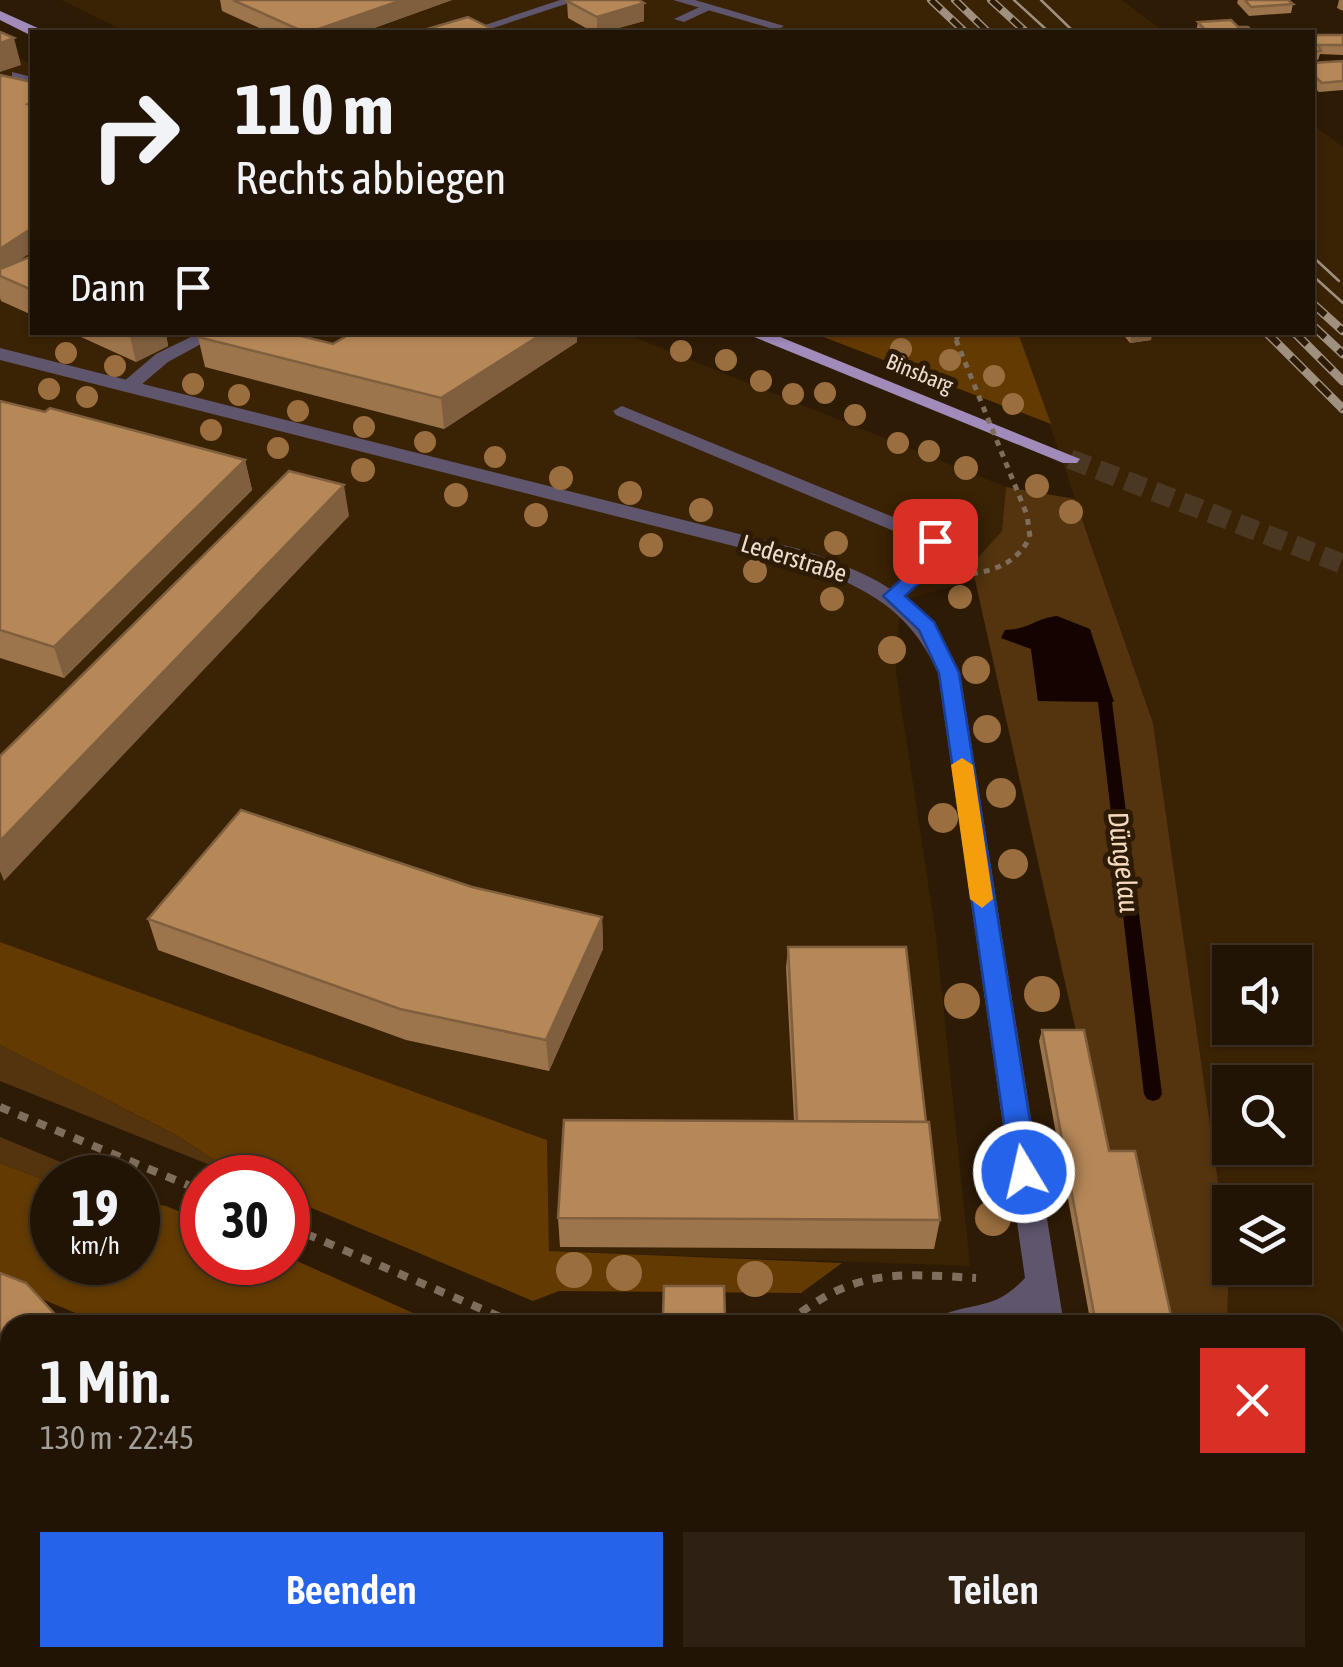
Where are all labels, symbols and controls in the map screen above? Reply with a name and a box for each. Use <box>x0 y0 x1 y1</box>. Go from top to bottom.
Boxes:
text: 110 m <box>235 69 394 149</box>
icon: right <box>70 70 200 200</box>
text: Rechts abbiegen <box>235 152 506 204</box>
icon: arrive <box>166 260 221 315</box>
text: Dann <box>70 266 146 309</box>
street label: Binsbarg <box>883 348 958 398</box>
pin <box>893 499 978 584</box>
icon: arrive <box>908 514 963 569</box>
street label: Lederstraße <box>738 529 850 587</box>
water label: Düngelau <box>1102 810 1146 914</box>
map controls <box>1212 945 1312 1285</box>
button: sound <box>1212 945 1312 1045</box>
button: search <box>1212 1065 1312 1165</box>
position arrow <box>972 1120 1076 1224</box>
speed limit sign: 30 <box>180 1155 310 1285</box>
text: 19 <box>71 1179 118 1237</box>
button: layers <box>1212 1185 1312 1285</box>
text: km/h <box>70 1231 120 1259</box>
text: 1 Min. <box>40 1347 170 1416</box>
button: close <box>1200 1348 1305 1453</box>
text: 130 m · 22:45 <box>40 1419 194 1456</box>
button: Beenden <box>40 1532 663 1647</box>
button: Teilen <box>683 1532 1305 1647</box>

